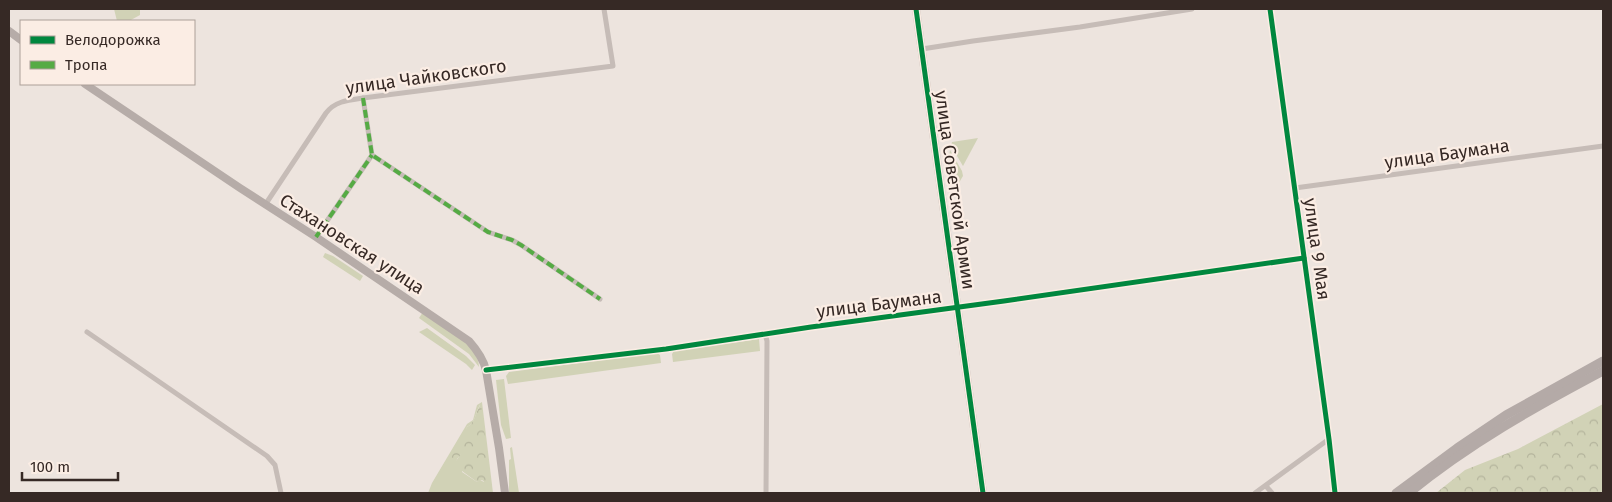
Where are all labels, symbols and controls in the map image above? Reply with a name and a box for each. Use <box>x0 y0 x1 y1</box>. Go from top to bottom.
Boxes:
legend <box>20 20 195 85</box>
text: Велодорожка <box>65 31 161 49</box>
street label: улица Чайковского <box>344 55 508 99</box>
text: Тропа <box>65 56 107 74</box>
street label: улица Советской Армии <box>930 89 980 291</box>
street label: улица Баумана <box>1383 134 1511 174</box>
street label: Стахановская улица <box>275 189 429 299</box>
street label: улица 9 Мая <box>1299 197 1335 301</box>
street label: улица Баумана <box>815 285 943 323</box>
scale bar <box>22 450 119 482</box>
text: 100 m <box>30 458 70 476</box>

